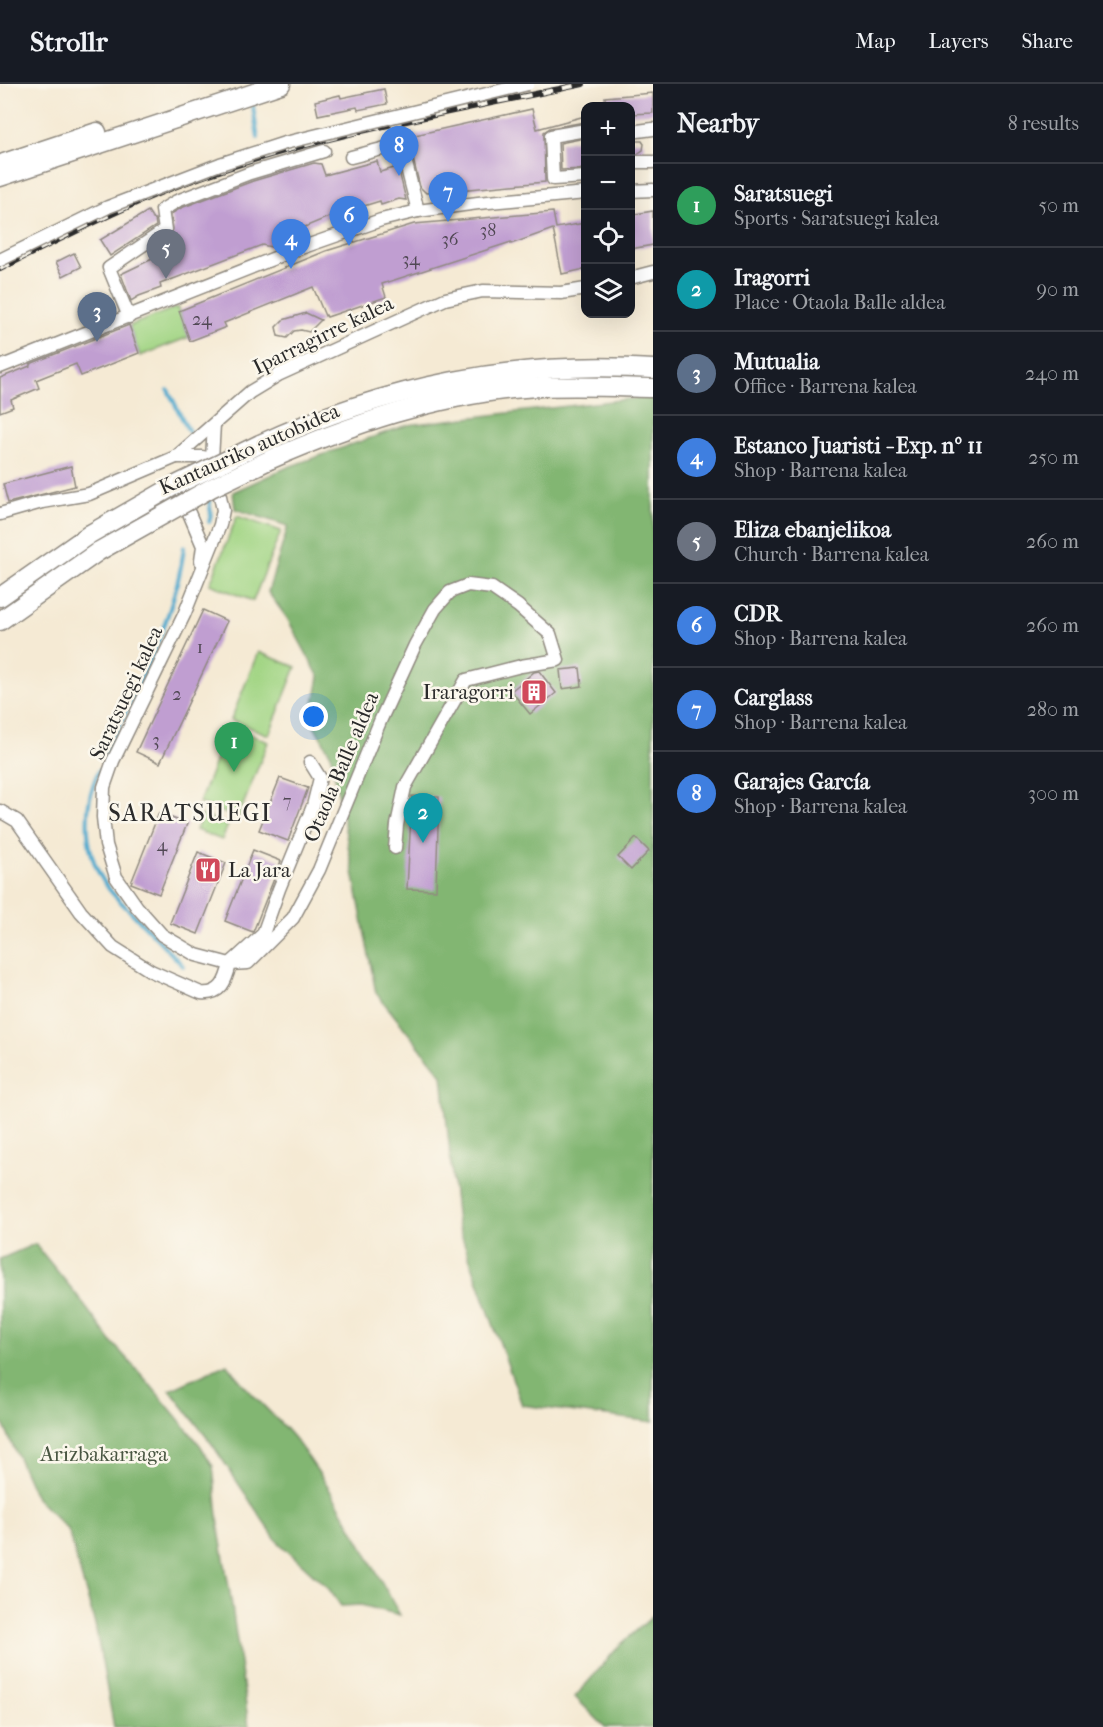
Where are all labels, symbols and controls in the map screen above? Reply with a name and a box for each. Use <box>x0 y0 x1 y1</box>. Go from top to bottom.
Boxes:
text: Strollr <box>30 25 108 58</box>
text: Map <box>855 29 896 53</box>
text: Layers <box>929 29 988 53</box>
text: Share <box>1021 29 1073 53</box>
map controls <box>581 102 635 318</box>
button: + <box>581 102 635 156</box>
text: Nearby <box>677 108 759 139</box>
text: 8 results <box>1008 112 1079 135</box>
pin: 8 <box>380 126 418 176</box>
button: − <box>581 156 635 210</box>
pin: 7 <box>428 172 468 222</box>
text: Saratsuegi <box>734 181 833 207</box>
text: 1 <box>693 194 700 217</box>
text: 50 m <box>1038 194 1079 217</box>
pin: 6 <box>330 196 368 246</box>
text: Sports · Saratsuegi kalea <box>734 207 939 230</box>
button: locate <box>581 210 635 264</box>
pin: 4 <box>272 220 310 269</box>
house number: 38 <box>480 220 496 241</box>
house number: 36 <box>441 229 459 250</box>
pin: 5 <box>146 230 186 279</box>
house number: 34 <box>402 249 420 270</box>
button: layers <box>581 264 635 318</box>
text: Iragorri <box>734 265 810 291</box>
text: 2 <box>691 278 702 301</box>
text: 90 m <box>1037 278 1079 301</box>
street label: Iparragirre kalea <box>249 291 397 379</box>
text: Place · Otaola Balle aldea <box>734 291 945 314</box>
pin: 3 <box>78 292 116 342</box>
house number: 24 <box>192 309 212 330</box>
text: Mutualia <box>734 349 820 375</box>
text: 3 <box>692 362 701 385</box>
text: 240 m <box>1025 362 1079 385</box>
text: Office · Barrena kalea <box>734 375 917 398</box>
street label: Kantauriko autobidea <box>155 398 343 500</box>
text: Estanco Juaristi - Exp. nº 11 <box>734 433 983 459</box>
text: 4 <box>691 446 702 469</box>
text: 250 m <box>1028 446 1079 469</box>
text: Shop · Barrena kalea <box>734 459 907 482</box>
text: Eliza ebanjelikoa <box>734 517 891 543</box>
text: 5 <box>692 530 701 553</box>
text: 260 m <box>1026 530 1079 553</box>
text: Church · Barrena kalea <box>734 543 929 566</box>
text: CDR <box>734 601 781 627</box>
text: 6 <box>691 614 702 637</box>
text: 260 m <box>1026 614 1079 637</box>
street label: Saratsuegi kalea <box>85 622 168 764</box>
text: Shop · Barrena kalea <box>734 627 907 650</box>
house number: 1 <box>197 637 203 658</box>
building icon: Iraragorri <box>519 677 549 707</box>
place label: Iraragorri <box>423 680 514 704</box>
house number: 2 <box>172 684 182 705</box>
text: Carglass <box>734 685 813 711</box>
street label: Otaola Balle aldea <box>299 688 384 846</box>
text: 7 <box>692 698 701 721</box>
text: 280 m <box>1027 698 1079 721</box>
your location <box>299 702 328 731</box>
text: Shop · Barrena kalea <box>734 711 907 734</box>
pin: 1 <box>214 722 254 772</box>
house number: 3 <box>152 730 160 751</box>
text: Garajes García <box>734 769 870 795</box>
text: 8 <box>691 782 702 805</box>
text: 300 m <box>1028 782 1079 805</box>
house number: 7 <box>283 791 292 812</box>
pin: 2 <box>404 794 442 843</box>
text: Shop · Barrena kalea <box>734 795 907 818</box>
district label: SARATSUEGI <box>108 799 272 827</box>
house number: 4 <box>157 835 168 856</box>
restaurant icon: La Jara <box>193 855 223 885</box>
place label: La Jara <box>228 858 291 882</box>
park label: Arizbakarraga <box>39 1442 168 1466</box>

